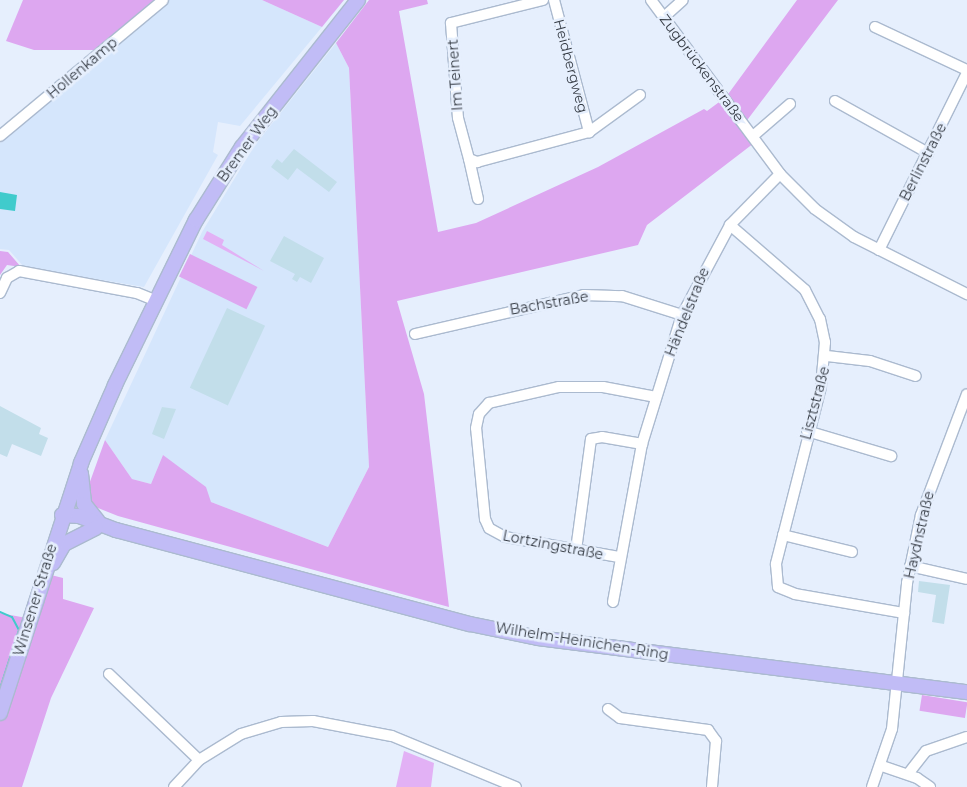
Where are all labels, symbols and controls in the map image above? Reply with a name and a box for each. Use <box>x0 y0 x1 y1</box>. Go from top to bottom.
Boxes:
street label: Zugbrückenstraße <box>656 11 748 125</box>
street label: Heidbergweg <box>550 17 592 115</box>
street label: Hollenkamp <box>43 34 121 102</box>
street label: Im Teinert <box>444 39 466 111</box>
street label: Bremer Weg <box>214 103 280 185</box>
street label: Berlinstraße <box>896 120 950 204</box>
street label: Händelstraße <box>662 265 712 359</box>
street label: Bachstraße <box>508 288 590 318</box>
street label: Lisztstraße <box>797 364 833 442</box>
street label: Haydnstraße <box>901 490 937 580</box>
street label: Lortzingstraße <box>501 527 605 563</box>
street label: Winsener Straße <box>10 542 60 658</box>
street label: Wilhelm-Heinichen-Ring <box>494 619 670 663</box>

